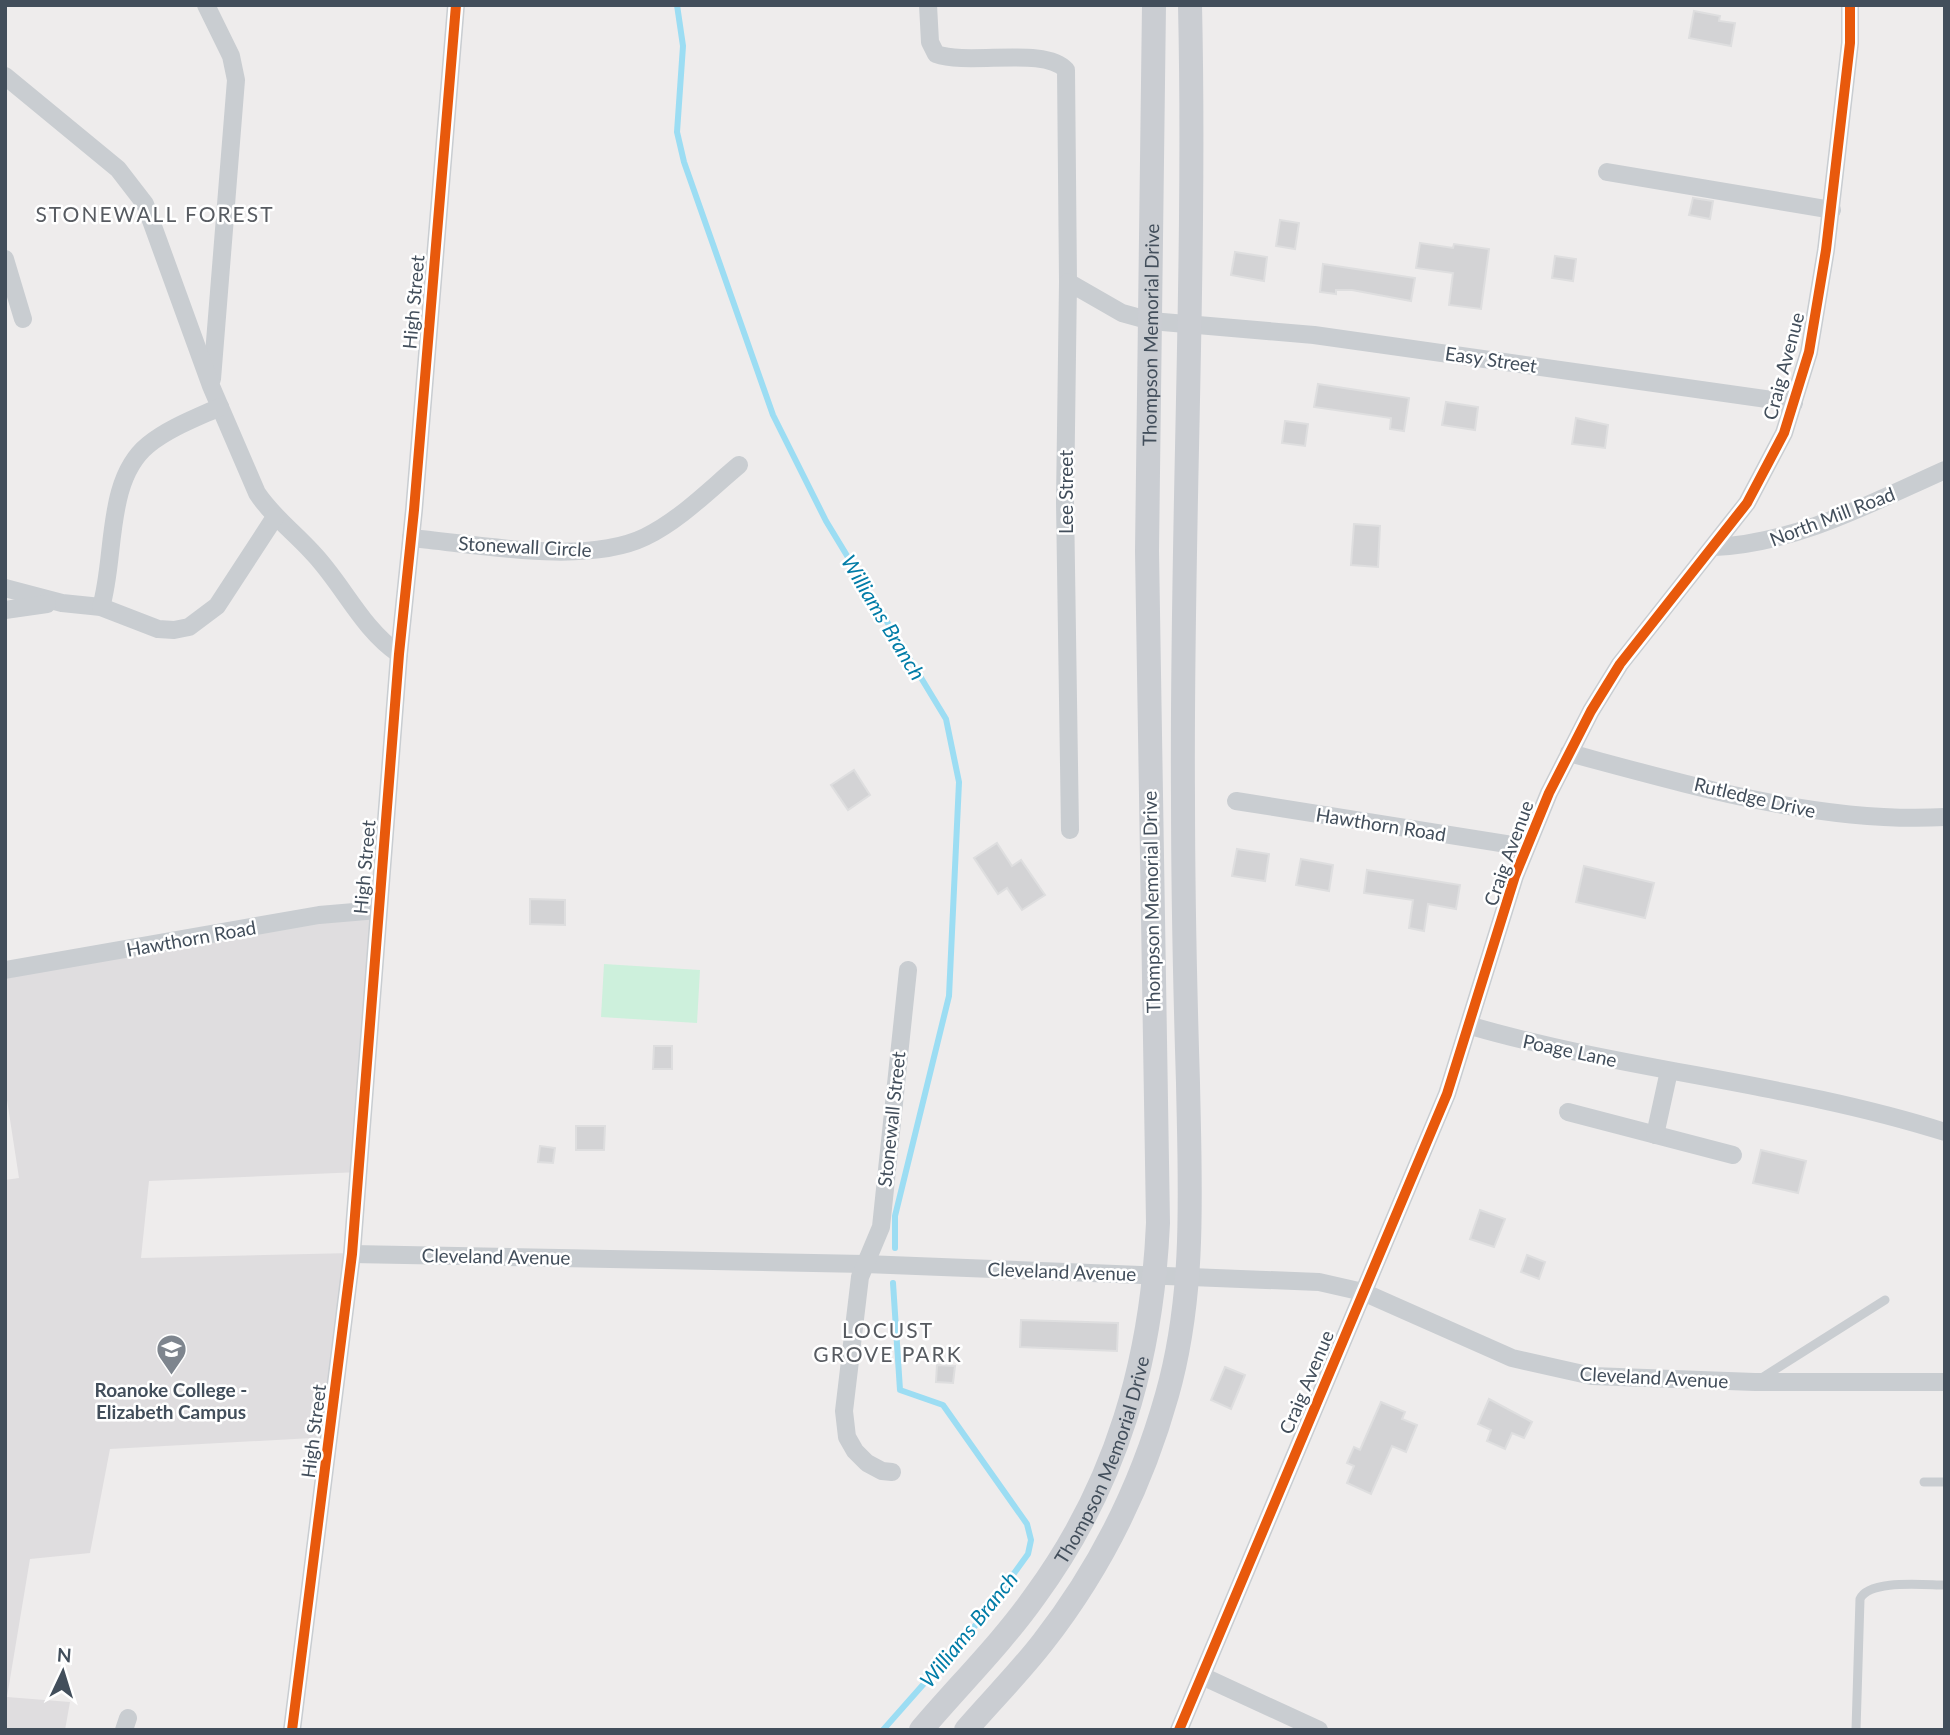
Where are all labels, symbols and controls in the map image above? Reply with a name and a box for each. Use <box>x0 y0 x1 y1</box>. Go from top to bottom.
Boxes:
district label: STONEWALL FOREST <box>35 201 275 226</box>
street label: Thompson Memorial Drive <box>1137 223 1163 446</box>
street label: High Street <box>397 254 429 350</box>
street label: Craig Avenue <box>1758 310 1808 422</box>
street label: Easy Street <box>1444 341 1539 377</box>
street label: Lee Street <box>1054 450 1077 534</box>
street label: North Mill Road <box>1766 482 1898 550</box>
street label: Stonewall Circle <box>458 531 592 561</box>
water label: Williams Branch <box>837 550 931 684</box>
street label: Rutledge Drive <box>1692 772 1818 822</box>
street label: Thompson Memorial Drive <box>1138 791 1164 1013</box>
street label: Craig Avenue <box>1478 797 1538 909</box>
street label: Hawthorn Road <box>1314 802 1448 846</box>
street label: High Street <box>348 819 380 915</box>
street label: Hawthorn Road <box>124 915 258 961</box>
street label: Poage Lane <box>1521 1029 1619 1071</box>
street label: Stonewall Street <box>872 1050 910 1188</box>
street label: Cleveland Avenue <box>421 1243 571 1269</box>
street label: Cleveland Avenue <box>987 1257 1137 1285</box>
district label: LOCUST GROVE PARK <box>813 1317 963 1366</box>
street label: Craig Avenue <box>1274 1327 1338 1437</box>
school or university icon: Roanoke College - Elizabeth Campus <box>154 1333 188 1377</box>
street label: Thompson Memorial Drive <box>1049 1354 1153 1568</box>
street label: Cleveland Avenue <box>1579 1362 1729 1392</box>
place label: Roanoke College - Elizabeth Campus <box>95 1378 247 1423</box>
street label: High Street <box>296 1383 330 1479</box>
water label: Williams Branch <box>914 1566 1022 1692</box>
north arrow <box>28 1637 98 1707</box>
text: N <box>56 1643 72 1667</box>

